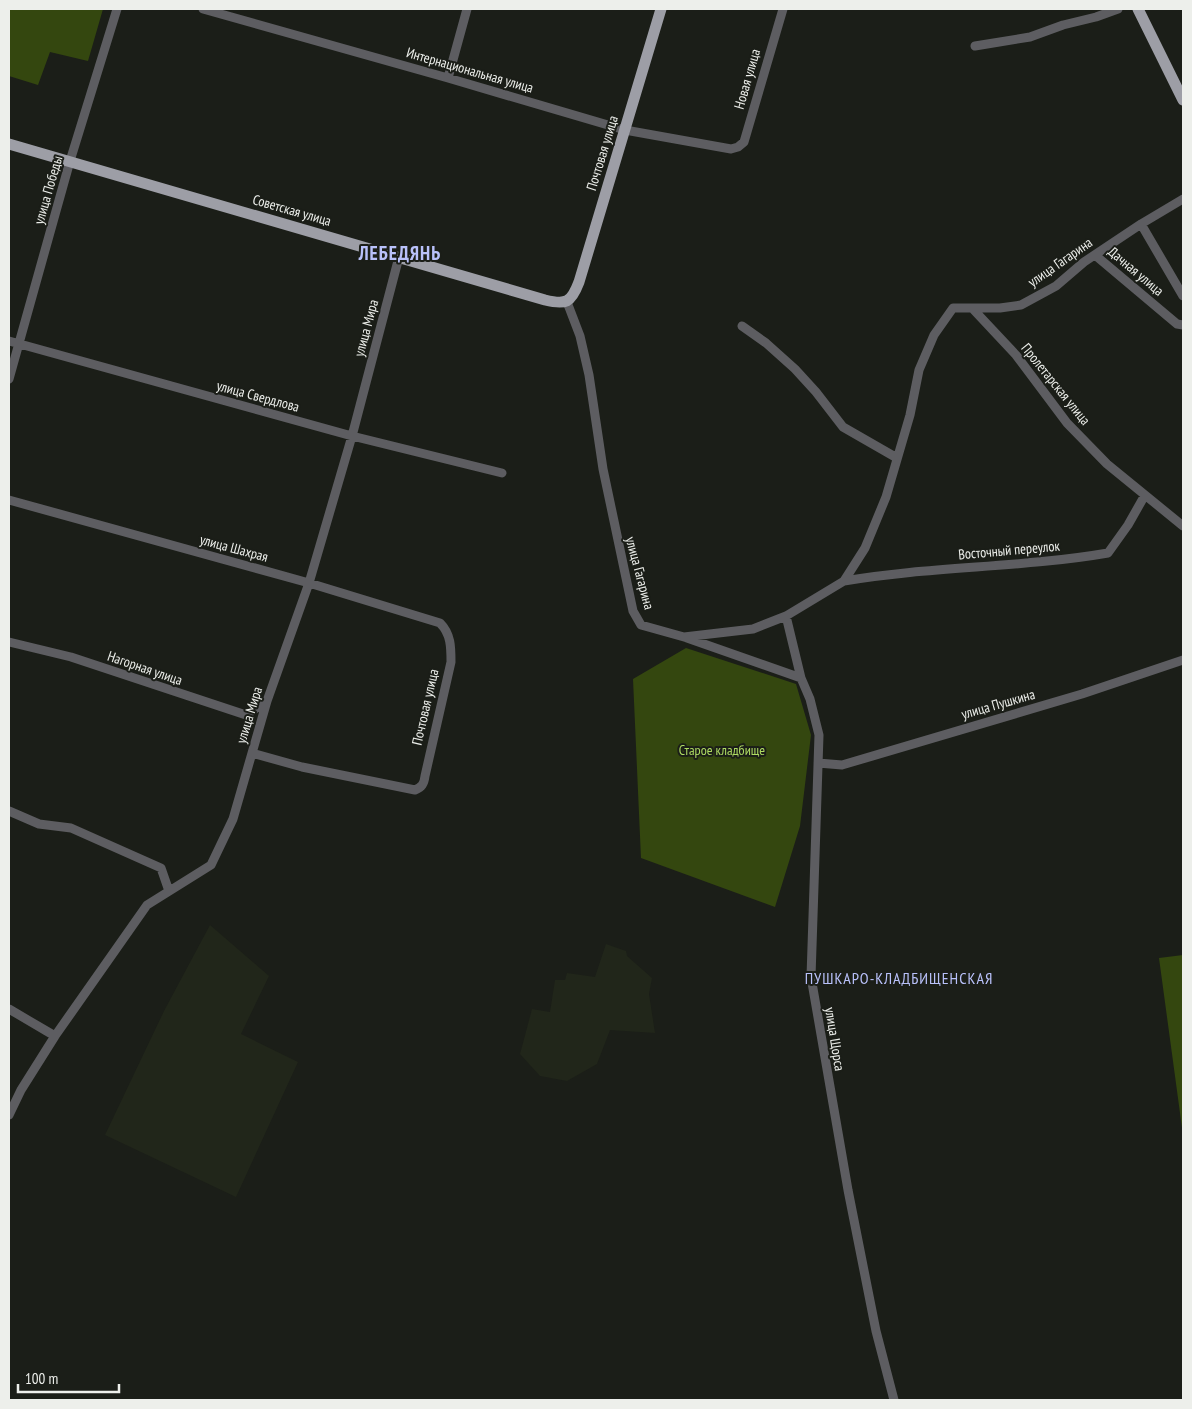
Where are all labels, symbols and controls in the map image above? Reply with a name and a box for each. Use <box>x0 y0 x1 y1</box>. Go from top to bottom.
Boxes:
street label: Интернациональная улица <box>404 43 536 97</box>
street label: Новая улица <box>730 47 764 111</box>
street label: Почтовая улица <box>582 113 622 193</box>
street label: улица Победы <box>30 154 66 226</box>
street label: Советская улица <box>251 190 333 230</box>
street label: улица Гагарина <box>1024 233 1096 291</box>
district label: ЛЕБЕДЯНЬ <box>358 241 441 265</box>
street label: Дачная улица <box>1104 242 1168 300</box>
street label: улица Мира <box>350 297 382 359</box>
street label: Пролетарская улица <box>1017 339 1095 429</box>
street label: улица Свердлова <box>215 376 301 416</box>
street label: улица Шахрая <box>198 530 270 566</box>
street label: улица Гагарина <box>622 535 658 611</box>
street label: Восточный переулок <box>957 537 1061 563</box>
street label: Нагорная улица <box>105 647 185 689</box>
street label: Почтовая улица <box>408 667 442 747</box>
street label: улица Мира <box>232 684 266 746</box>
street label: улица Пушкина <box>959 685 1037 723</box>
park label: Старое кладбище <box>679 741 765 759</box>
district label: ПУШКАРО-КЛАДБИЩЕНСКАЯ <box>805 968 993 988</box>
street label: улица Щорса <box>821 1006 849 1072</box>
scale bar <box>18 1362 119 1394</box>
text: 100 m <box>25 1369 58 1388</box>

